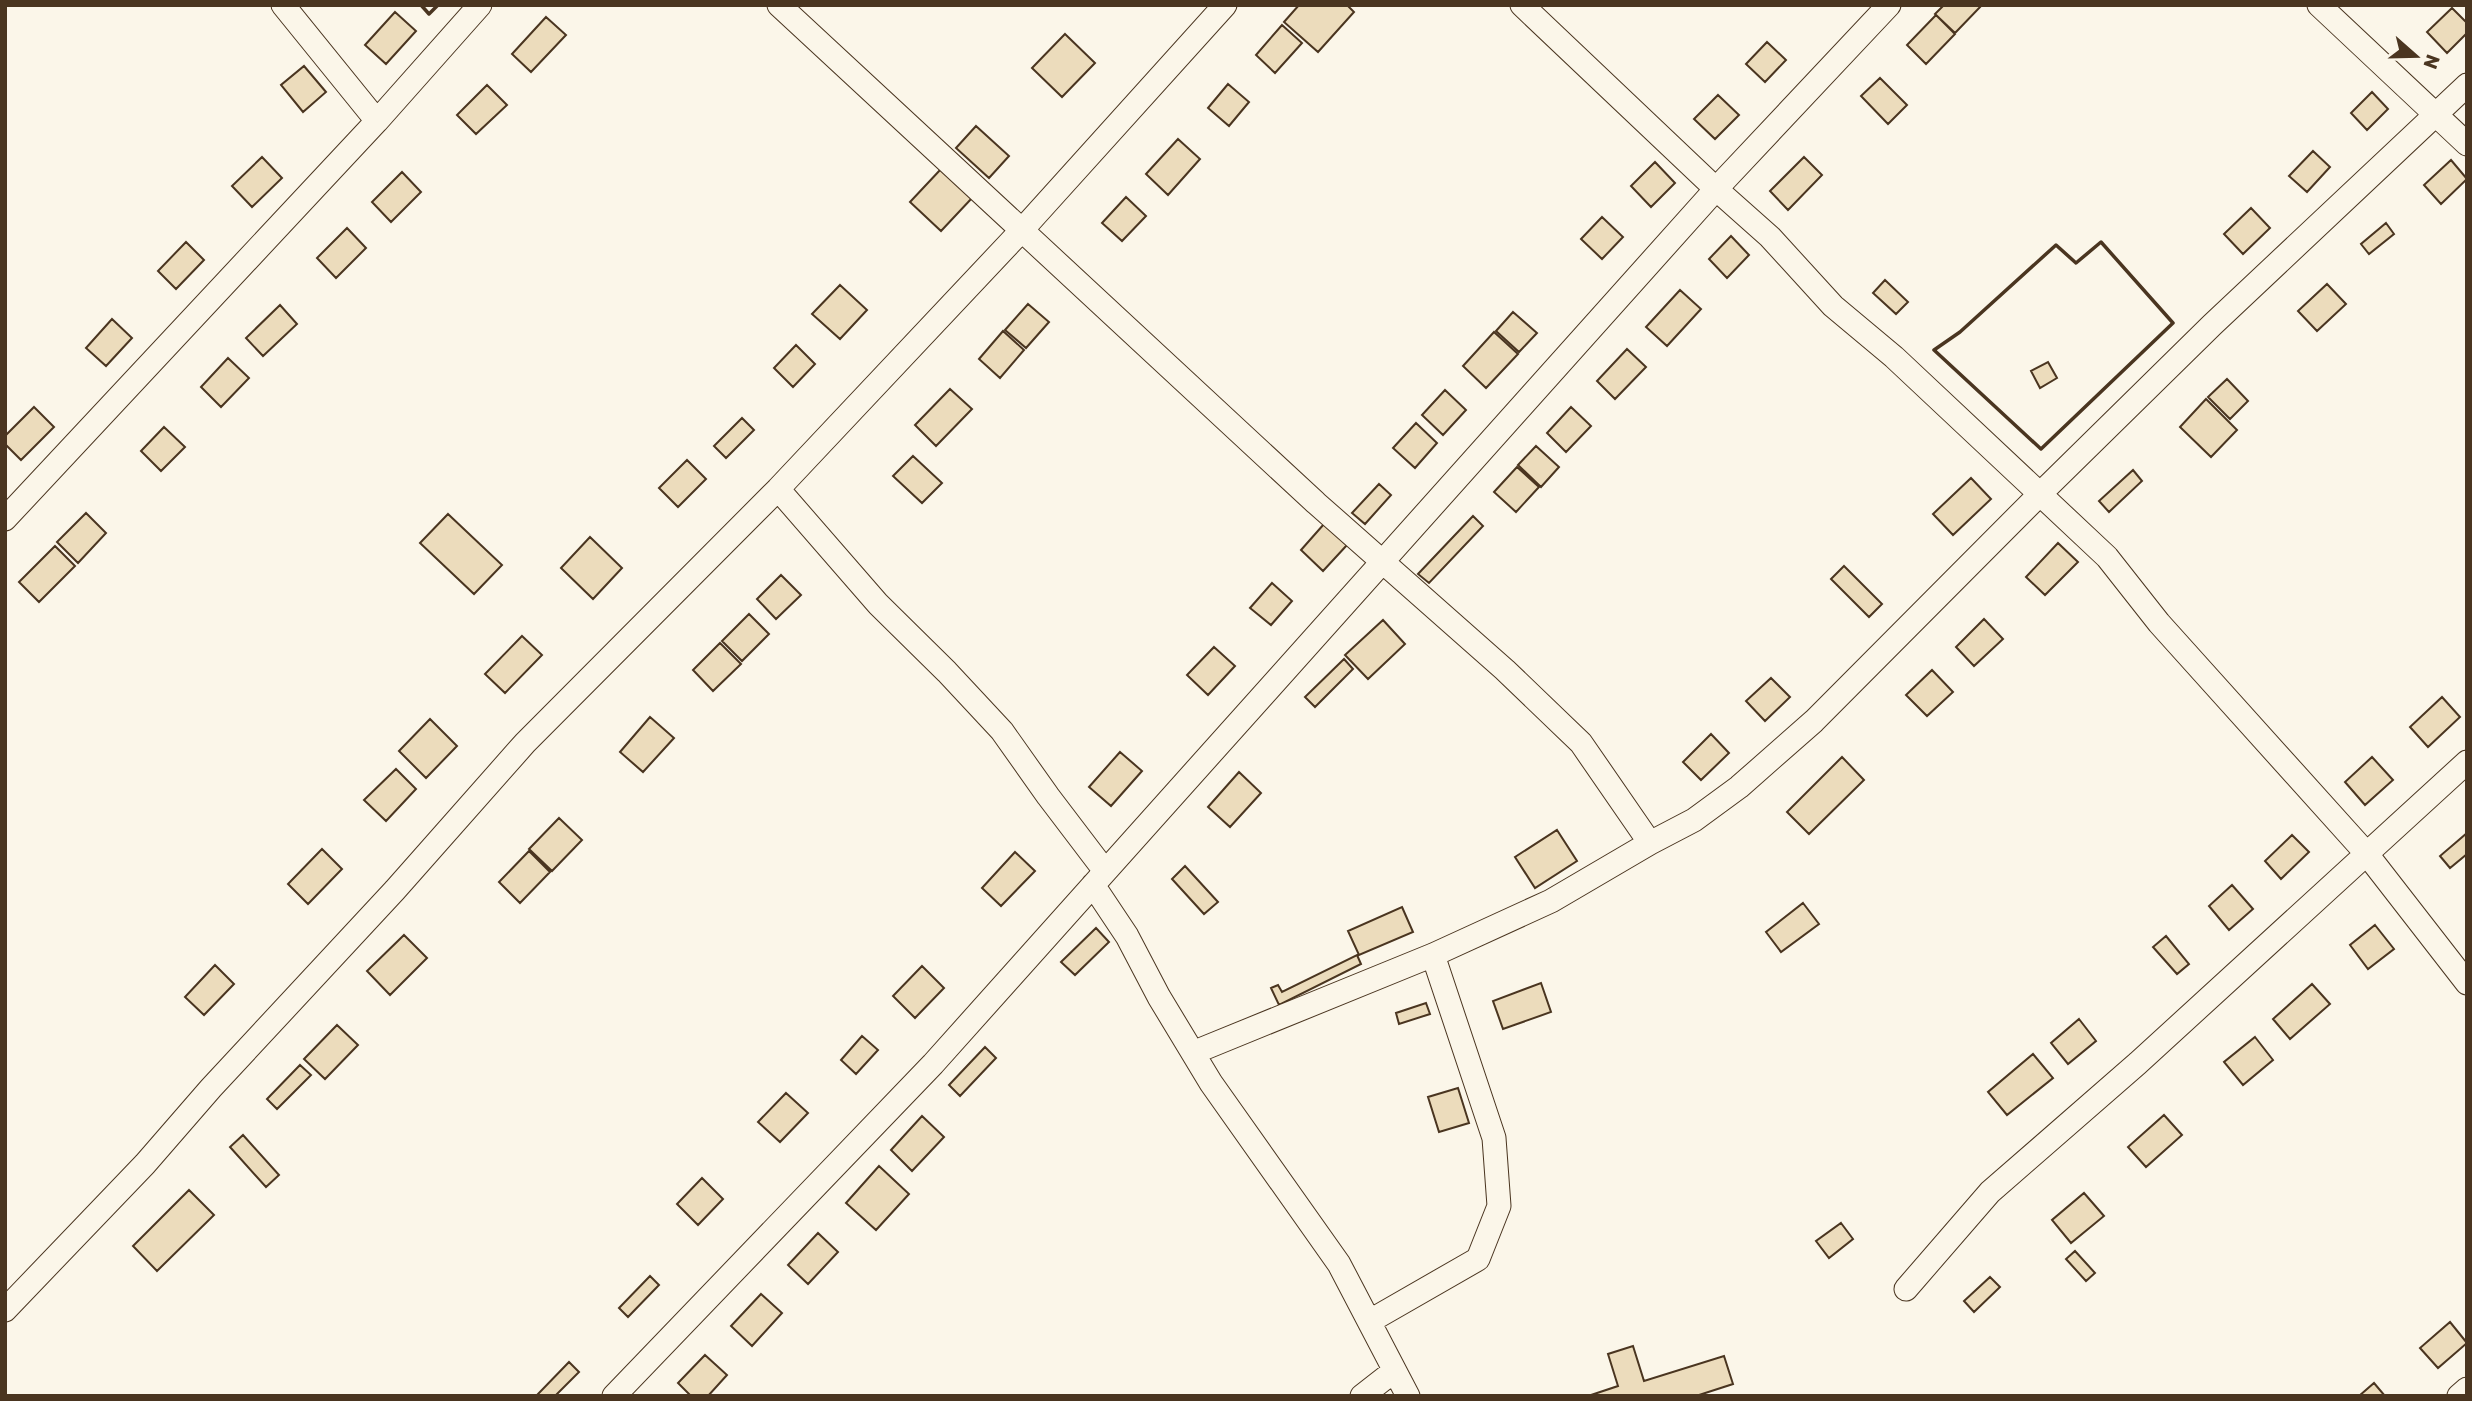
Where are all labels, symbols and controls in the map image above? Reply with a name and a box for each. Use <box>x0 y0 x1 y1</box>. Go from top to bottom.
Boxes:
north arrow <box>2381 21 2451 91</box>
text: N <box>2418 51 2445 72</box>

